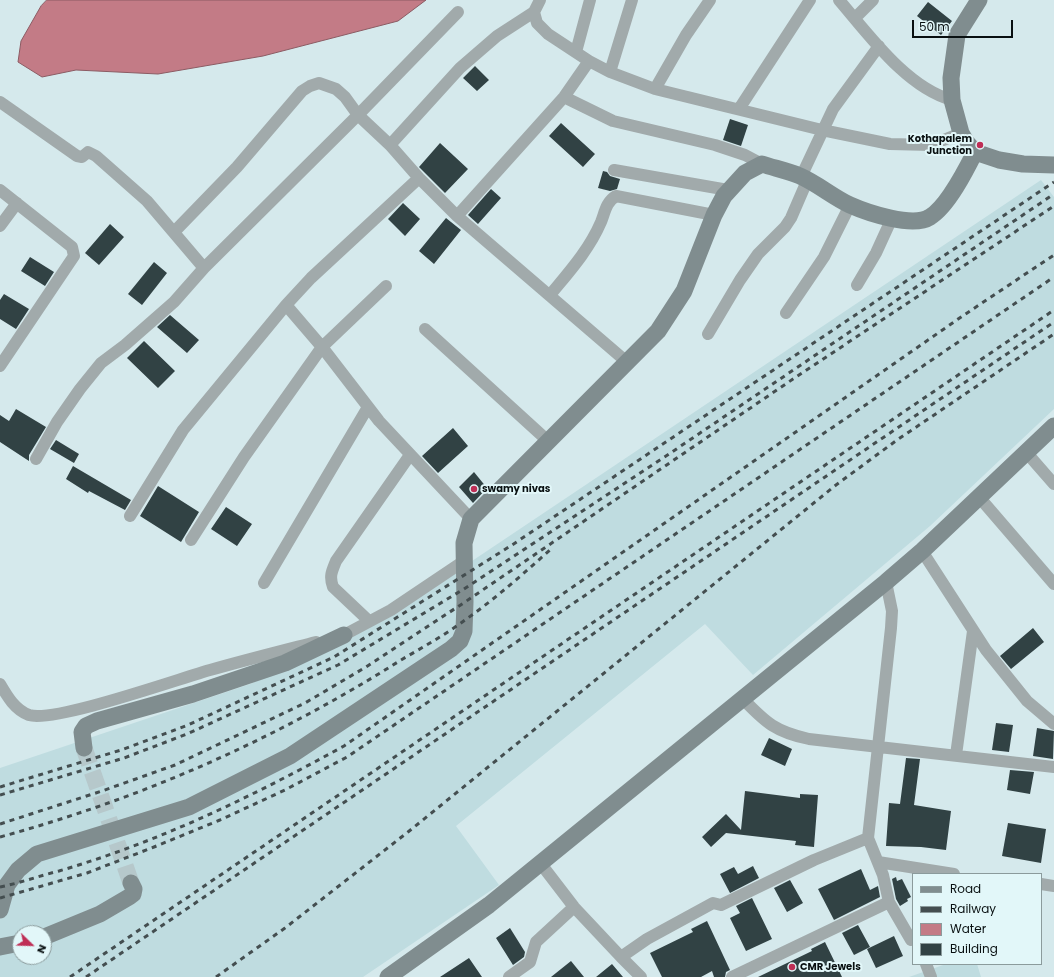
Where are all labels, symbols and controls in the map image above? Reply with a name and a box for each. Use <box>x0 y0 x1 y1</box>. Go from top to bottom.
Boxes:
scale bar <box>914 12 1015 38</box>
text: 50 m <box>919 18 950 35</box>
place label: Kothapalem Junction <box>908 133 972 156</box>
marker: Kothapalem Junction <box>975 140 985 150</box>
place label: swamy nivas <box>482 483 550 495</box>
marker: swamy nivas <box>469 484 479 494</box>
legend <box>912 873 1042 965</box>
text: Road <box>950 880 981 897</box>
text: Railway <box>950 900 996 917</box>
text: Water <box>950 920 986 937</box>
north arrow <box>12 925 52 965</box>
text: Building <box>950 940 998 957</box>
text: N <box>33 942 51 956</box>
place label: CMR Jewels <box>800 961 861 973</box>
marker: CMR Jewels <box>787 962 797 972</box>

